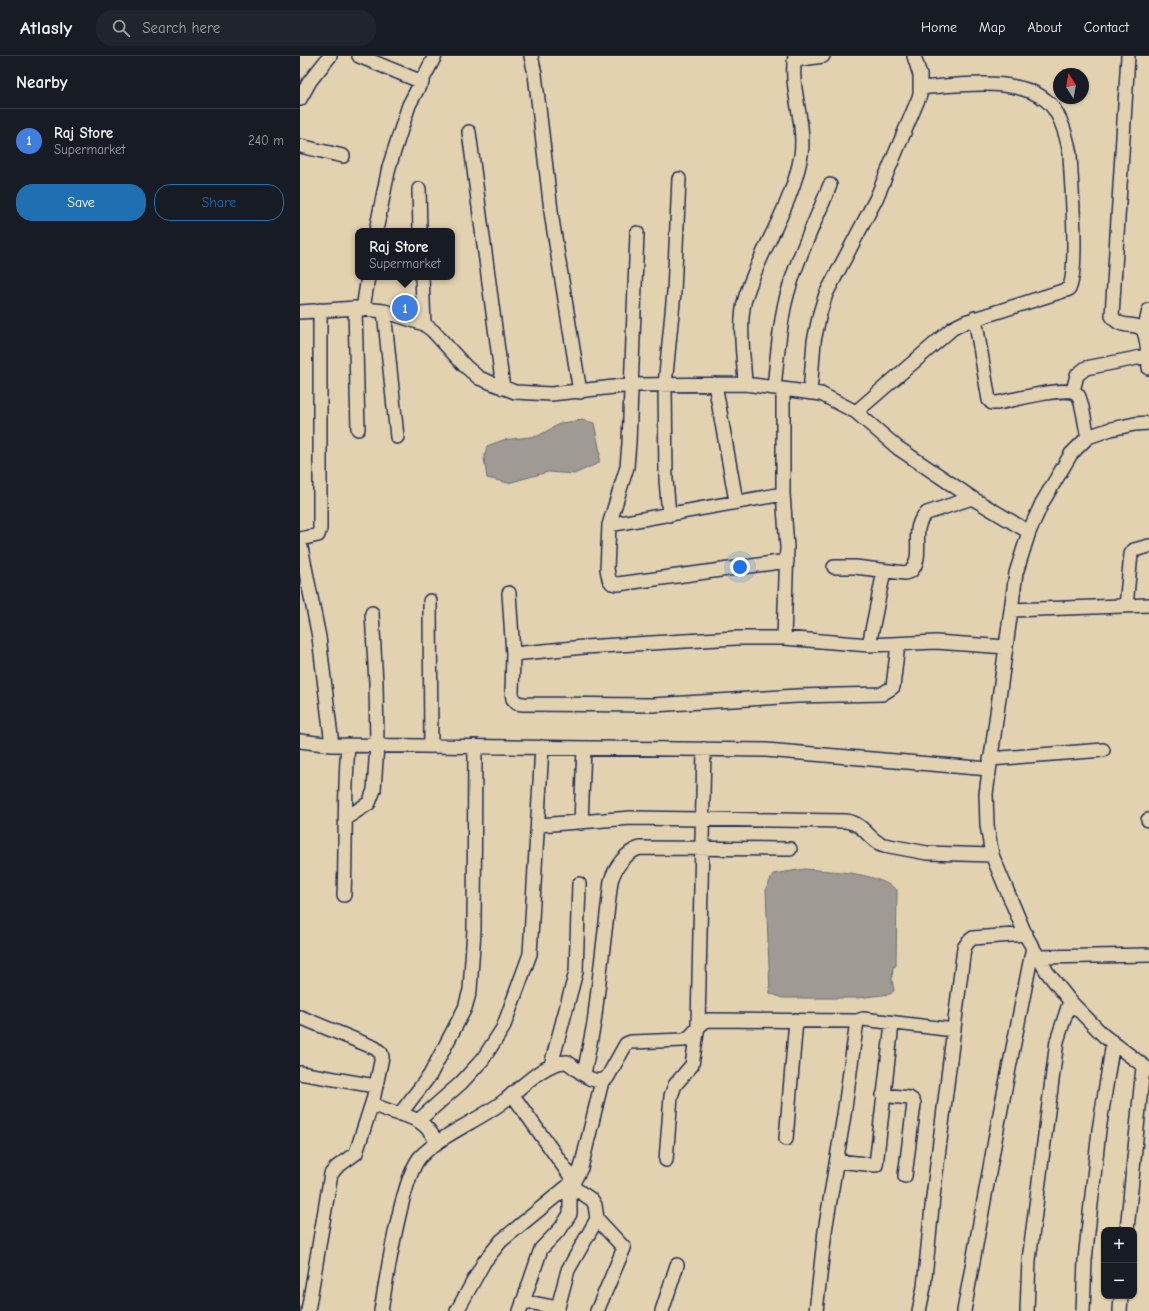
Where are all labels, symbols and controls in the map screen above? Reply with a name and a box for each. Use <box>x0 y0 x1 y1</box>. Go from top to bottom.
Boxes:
search box <box>96 10 376 46</box>
text: Atlasly <box>20 17 72 39</box>
icon: search <box>110 17 132 39</box>
text: Search here <box>142 19 220 37</box>
text: Home <box>921 19 957 36</box>
text: Map <box>979 19 1005 36</box>
text: About <box>1027 19 1062 36</box>
text: Contact <box>1084 19 1129 36</box>
north arrow <box>1053 68 1089 104</box>
text: Nearby <box>16 73 67 92</box>
text: Raj Store <box>54 124 113 142</box>
text: 1 <box>26 133 32 148</box>
text: 240 m <box>248 133 284 148</box>
text: Supermarket <box>54 142 125 157</box>
button: Save <box>16 184 146 221</box>
button: Share <box>154 184 284 221</box>
popup <box>355 228 455 280</box>
text: Raj Store <box>369 238 428 256</box>
text: Supermarket <box>369 256 441 271</box>
pin: 1 <box>392 293 418 323</box>
your location <box>730 557 750 577</box>
map controls <box>1101 1227 1137 1299</box>
button: + <box>1101 1227 1137 1263</box>
button: − <box>1101 1263 1137 1299</box>

